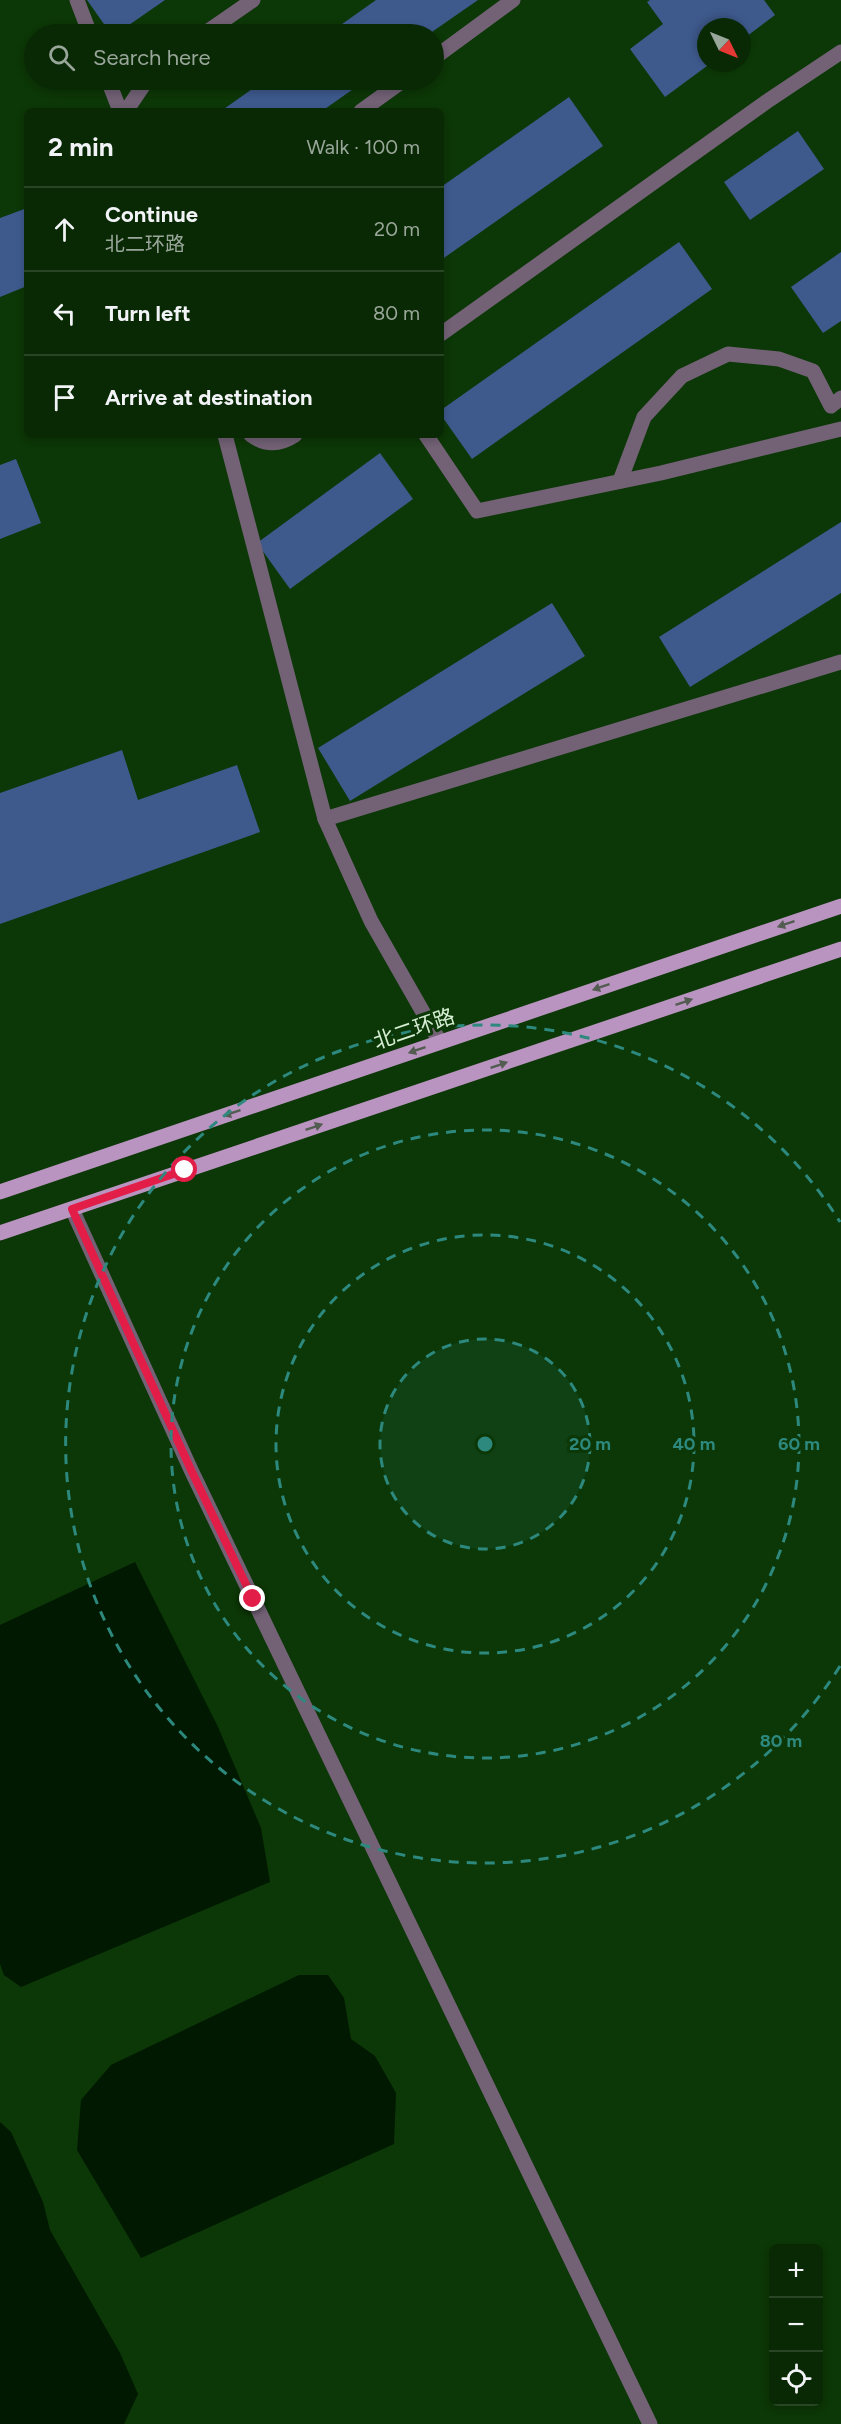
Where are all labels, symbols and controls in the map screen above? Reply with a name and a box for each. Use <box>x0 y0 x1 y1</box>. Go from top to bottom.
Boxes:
north arrow <box>697 18 751 72</box>
search box <box>24 24 444 90</box>
icon: search <box>45 41 78 74</box>
text: Search here <box>93 44 211 71</box>
text: 2 min <box>48 131 114 163</box>
text: Walk · 100 m <box>306 135 420 159</box>
text: Continue <box>105 201 198 228</box>
icon: ahead <box>48 213 81 246</box>
text: 20 m <box>374 217 420 241</box>
text: 北二环路 <box>105 232 185 256</box>
icon: left <box>48 297 81 330</box>
text: Turn left <box>105 300 191 327</box>
text: 80 m <box>373 301 420 325</box>
icon: arrive <box>48 381 81 414</box>
text: Arrive at destination <box>105 384 313 411</box>
one-way arrow <box>777 920 795 930</box>
one-way arrow <box>592 983 610 993</box>
one-way arrow <box>675 997 693 1007</box>
street label: 北二环路 <box>370 1003 458 1054</box>
one-way arrow <box>407 1046 425 1056</box>
one-way arrow <box>490 1059 508 1069</box>
one-way arrow <box>223 1109 241 1119</box>
one-way arrow <box>305 1122 323 1131</box>
route start <box>171 1156 197 1182</box>
text: 20 m <box>569 1433 611 1455</box>
text: 40 m <box>672 1433 716 1455</box>
text: 60 m <box>778 1433 820 1455</box>
centre of rings <box>475 1434 495 1454</box>
route end <box>239 1585 265 1611</box>
text: 80 m <box>760 1730 802 1752</box>
map controls <box>769 2244 823 2406</box>
button: + <box>769 2244 823 2298</box>
button: − <box>769 2298 823 2352</box>
button: locate <box>769 2352 823 2406</box>

